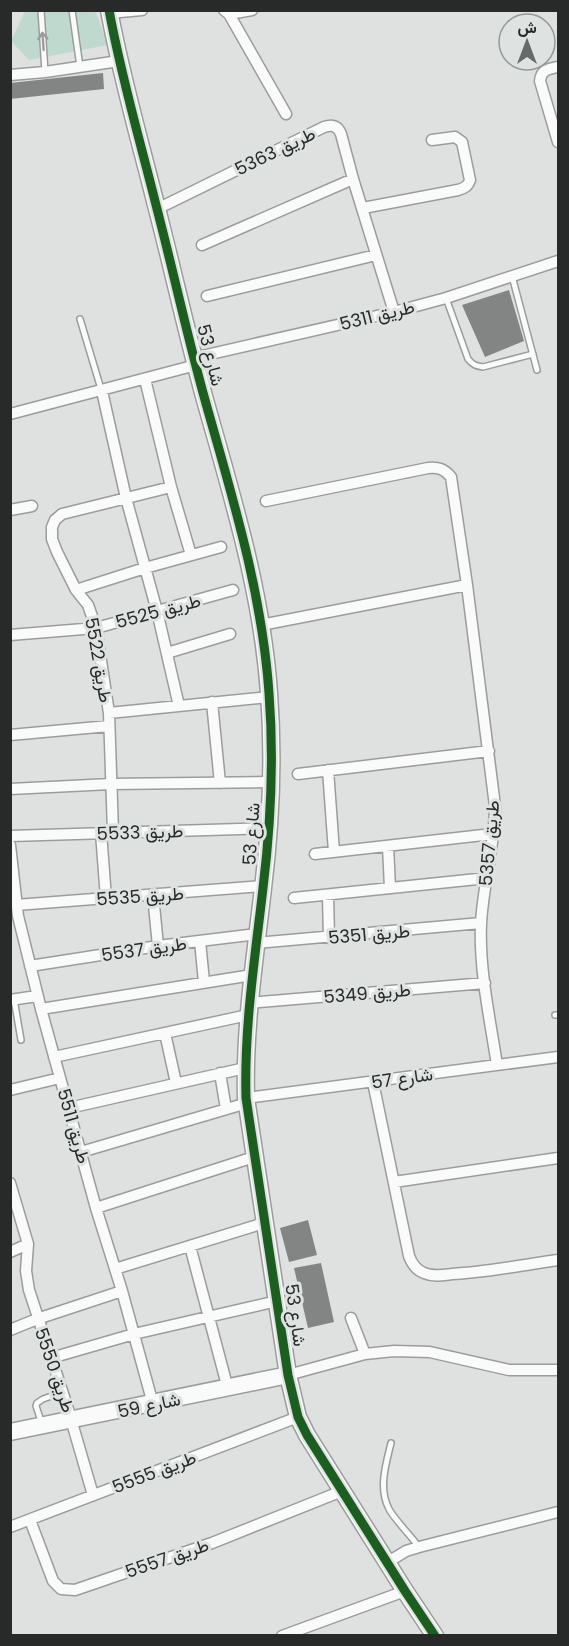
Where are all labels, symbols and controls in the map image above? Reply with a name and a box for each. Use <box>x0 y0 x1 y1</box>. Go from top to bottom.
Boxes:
north arrow <box>497 12 557 72</box>
text: ش <box>517 16 537 39</box>
one-way arrow <box>37 32 48 52</box>
street label: طريق 5363 <box>230 121 320 181</box>
street label: طريق 5311 <box>337 294 417 336</box>
street label: شارع 53 <box>191 321 231 389</box>
street label: طريق 5525 <box>113 588 203 634</box>
street label: طريق 5522 <box>79 615 119 705</box>
street label: طريق 5357 <box>473 799 505 887</box>
street label: شارع 53 <box>236 802 266 866</box>
street label: طريق 5533 <box>96 818 184 846</box>
street label: طريق 5535 <box>95 880 185 912</box>
street label: طريق 5351 <box>327 918 411 950</box>
street label: طريق 5537 <box>100 931 188 967</box>
street label: طريق 5349 <box>322 977 412 1009</box>
street label: شارع 57 <box>369 1061 435 1095</box>
street label: طريق 5511 <box>51 1085 97 1167</box>
street label: شارع 53 <box>279 1282 313 1348</box>
street label: طريق 5550 <box>29 1324 81 1416</box>
street label: شارع 59 <box>115 1386 183 1424</box>
street label: طريق 5555 <box>108 1445 200 1499</box>
street label: طريق 5557 <box>122 1532 212 1584</box>

